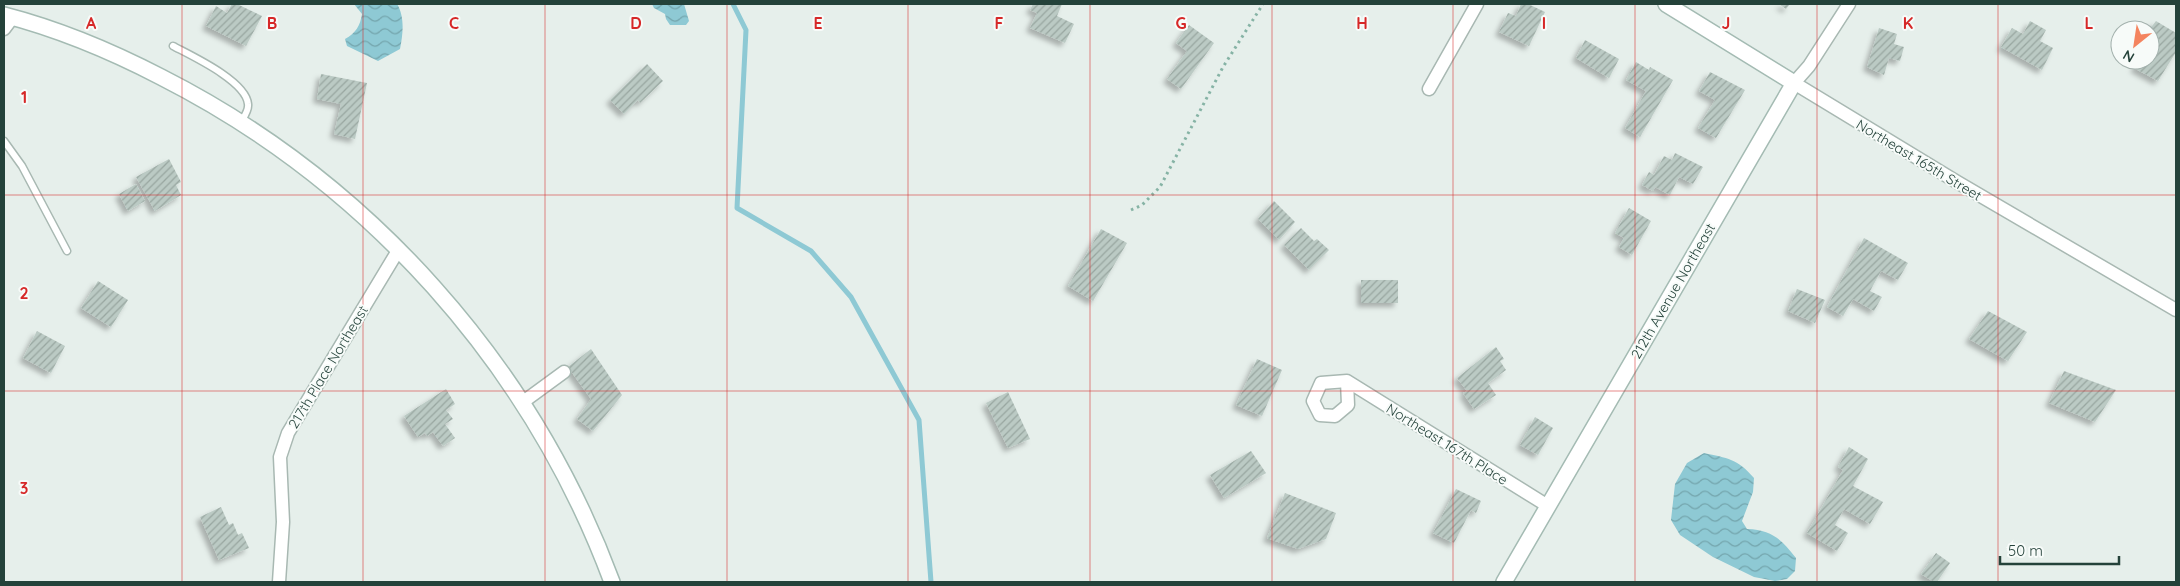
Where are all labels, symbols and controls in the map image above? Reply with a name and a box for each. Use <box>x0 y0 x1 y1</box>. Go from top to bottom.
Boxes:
text: A <box>86 13 97 33</box>
text: B <box>267 13 277 33</box>
text: C <box>449 13 459 33</box>
text: D <box>630 13 642 33</box>
text: E <box>813 13 823 33</box>
text: F <box>995 13 1004 33</box>
text: G <box>1175 13 1187 33</box>
text: H <box>1356 13 1368 33</box>
text: I <box>1542 13 1546 33</box>
text: J <box>1722 13 1730 33</box>
text: K <box>1903 13 1913 33</box>
text: L <box>2085 13 2094 33</box>
north arrow <box>2110 20 2160 70</box>
text: N <box>2120 46 2137 67</box>
text: 1 <box>21 87 27 107</box>
street label: Northeast 165th Street <box>1853 115 1985 205</box>
street label: 212th Avenue Northeast <box>1627 220 1719 362</box>
text: 2 <box>19 283 29 303</box>
street label: 217th Place Northeast <box>284 302 372 432</box>
street label: Northeast 167th Place <box>1383 399 1511 489</box>
text: 3 <box>20 478 28 498</box>
scale bar <box>2000 534 2119 566</box>
text: 50 m <box>2008 541 2043 560</box>

